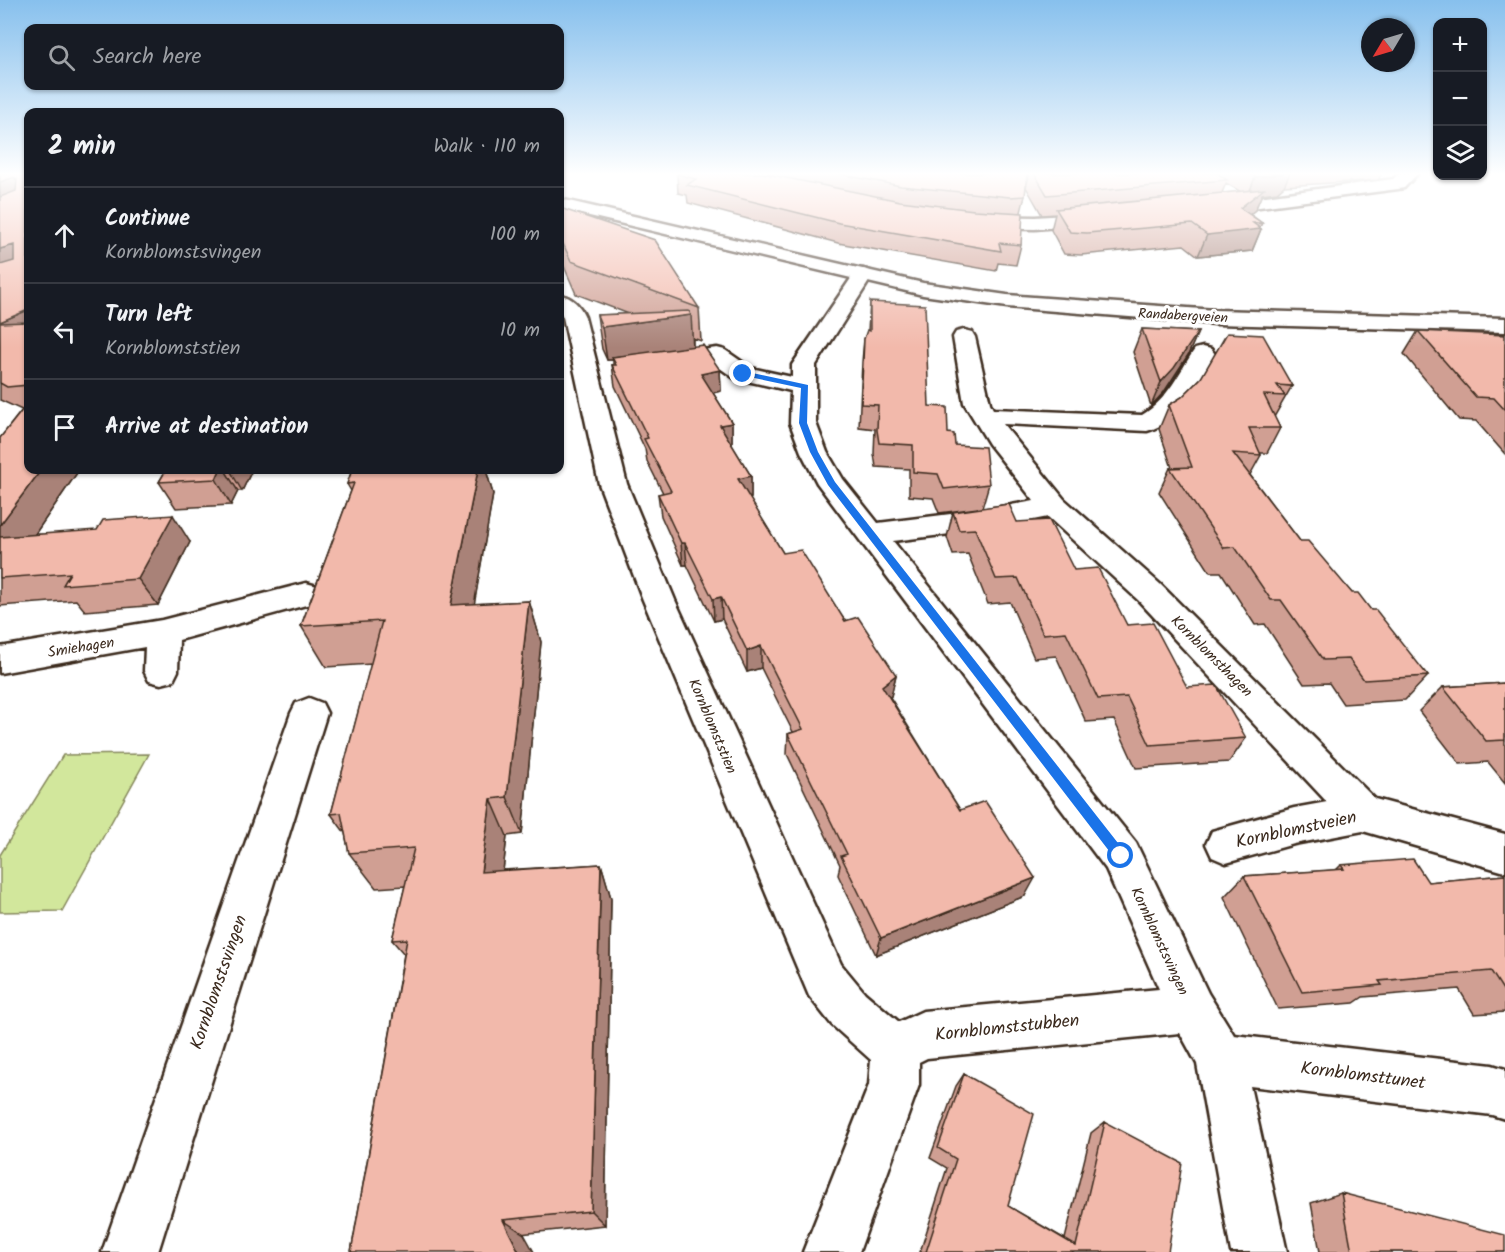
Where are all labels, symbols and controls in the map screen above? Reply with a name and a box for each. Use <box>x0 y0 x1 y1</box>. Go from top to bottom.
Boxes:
north arrow <box>1361 18 1415 72</box>
map controls <box>1433 18 1487 180</box>
button: + <box>1433 18 1487 72</box>
search box <box>24 24 564 90</box>
text: Search here <box>93 40 201 75</box>
icon: search <box>45 41 78 74</box>
button: − <box>1433 72 1487 126</box>
text: 2 min <box>48 126 116 168</box>
button: layers <box>1433 126 1487 180</box>
text: Walk · 110 m <box>433 131 540 163</box>
text: Continue <box>105 202 190 237</box>
icon: ahead <box>48 219 81 252</box>
text: 100 m <box>490 219 540 251</box>
text: Kornblomstsvingen <box>105 237 261 269</box>
text: Turn left <box>105 298 192 333</box>
street label: Randabergveien <box>1137 303 1228 329</box>
icon: left <box>48 315 81 348</box>
text: 10 m <box>500 315 540 347</box>
text: Kornblomststien <box>105 333 240 365</box>
route end <box>729 360 755 386</box>
text: Arrive at destination <box>105 410 308 445</box>
icon: arrive <box>48 411 81 444</box>
street label: Kornblomsthagen <box>1165 610 1258 703</box>
street label: Smiehagen <box>46 631 116 665</box>
street label: Kornblomststien <box>681 675 743 778</box>
street label: Kornblomstveien <box>1233 803 1359 857</box>
route start <box>1107 842 1133 868</box>
street label: Kornblomstsvingen <box>1123 883 1195 1000</box>
street label: Kornblomstsvingen <box>183 911 256 1054</box>
street label: Kornblomststubben <box>933 1006 1081 1051</box>
street label: Kornblomsttunet <box>1299 1054 1428 1099</box>

